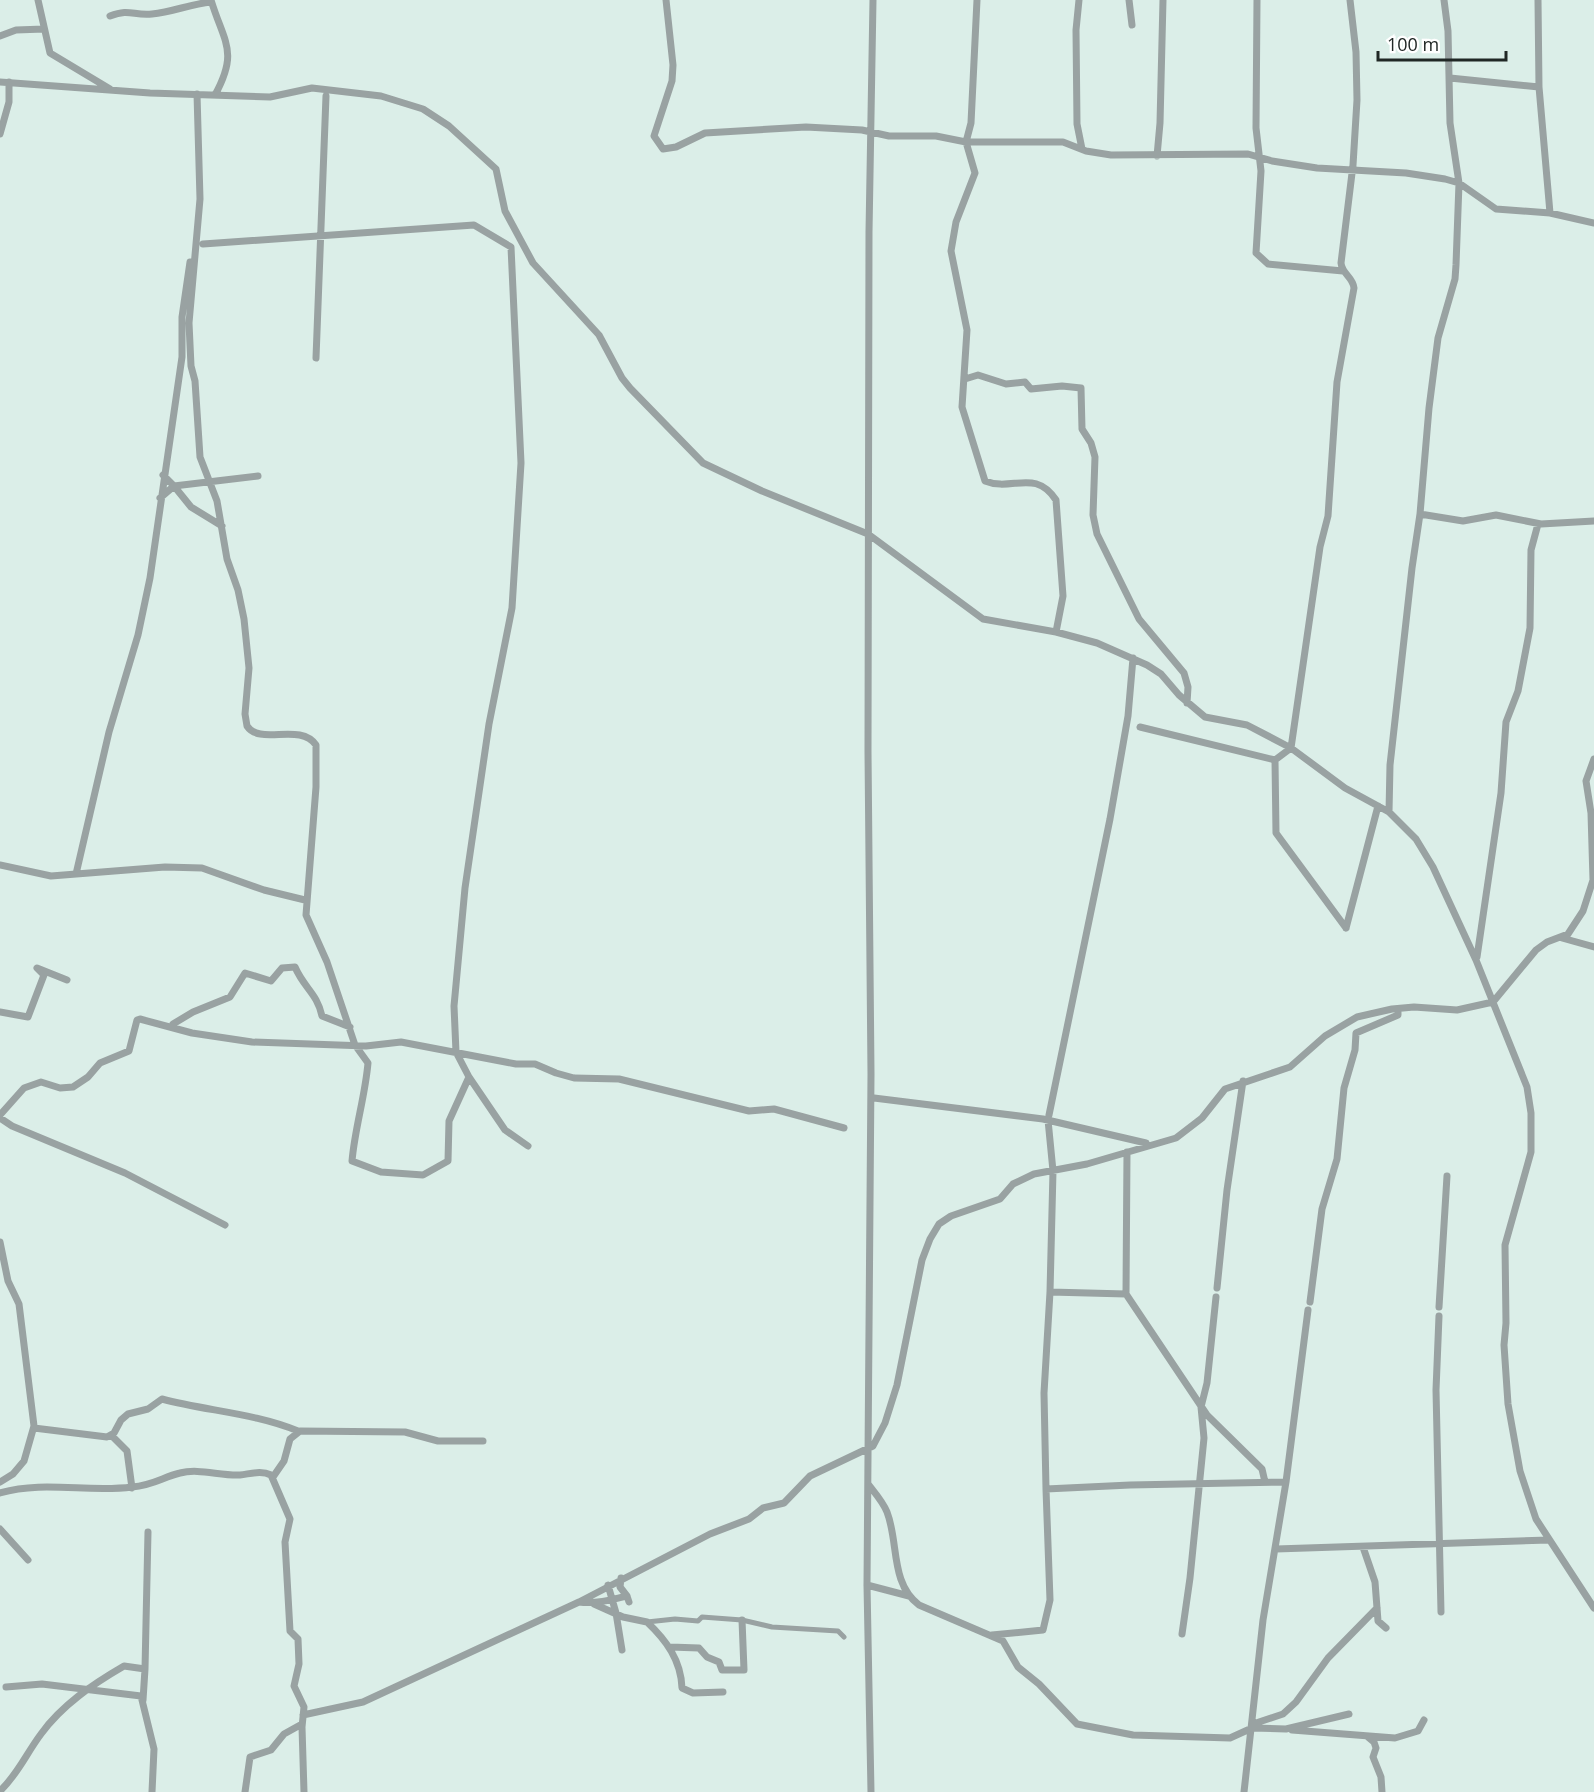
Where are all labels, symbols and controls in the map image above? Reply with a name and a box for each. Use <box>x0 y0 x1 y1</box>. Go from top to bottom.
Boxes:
scale bar <box>1378 24 1506 62</box>
text: 100 m <box>1387 32 1439 56</box>

